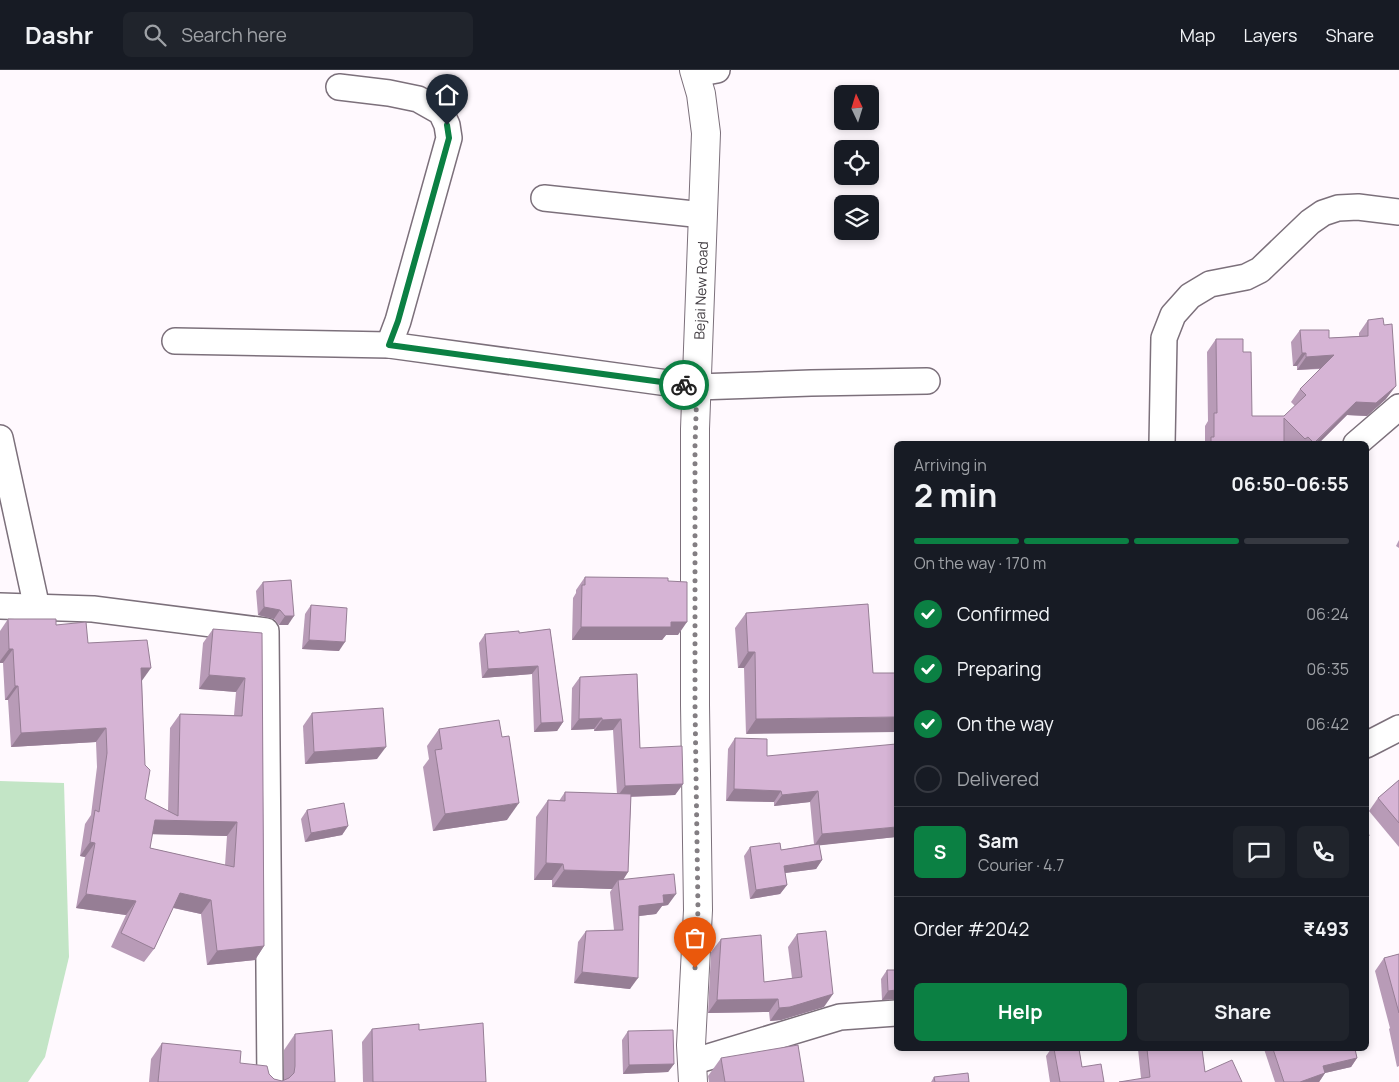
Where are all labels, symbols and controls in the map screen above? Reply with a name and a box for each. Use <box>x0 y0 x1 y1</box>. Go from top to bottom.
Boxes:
search box <box>123 12 473 57</box>
text: Dashr <box>25 18 93 51</box>
icon: search <box>141 21 169 49</box>
text: Search here <box>181 22 287 48</box>
text: Map <box>1180 23 1215 47</box>
text: Layers <box>1243 23 1297 47</box>
text: Share <box>1325 23 1374 47</box>
pin <box>426 74 468 125</box>
icon: home <box>433 81 461 109</box>
north arrow <box>834 85 879 130</box>
map controls <box>834 85 879 240</box>
button: locate <box>834 140 879 185</box>
button: layers <box>834 195 879 240</box>
street label: Bejai New Road <box>689 241 711 340</box>
courier <box>659 360 709 410</box>
icon: bike <box>670 371 698 399</box>
text: Arriving in <box>914 454 987 476</box>
text: 06:50–06:55 <box>1231 471 1349 497</box>
text: 2 min <box>914 473 997 517</box>
text: On the way · 170 m <box>914 552 1046 574</box>
icon: check <box>914 600 942 628</box>
text: Confirmed <box>957 601 1050 627</box>
text: 06:24 <box>1306 603 1349 625</box>
icon: check <box>914 655 942 683</box>
text: Preparing <box>957 656 1042 682</box>
text: 06:35 <box>1306 658 1349 680</box>
icon: check <box>914 710 942 738</box>
text: On the way <box>957 711 1054 737</box>
text: 06:42 <box>1306 713 1349 735</box>
text: Delivered <box>957 766 1039 792</box>
button: chat <box>1233 826 1285 878</box>
button: phone <box>1297 826 1349 878</box>
text: Sam <box>978 828 1019 854</box>
text: S <box>934 839 946 865</box>
text: Courier · 4.7 <box>978 854 1064 876</box>
text: Order #2042 <box>914 916 1029 942</box>
text: ₹493 <box>1303 916 1349 942</box>
pin <box>674 917 716 968</box>
icon: bag <box>681 924 709 952</box>
button: Help <box>914 983 1127 1041</box>
button: Share <box>1137 983 1349 1041</box>

